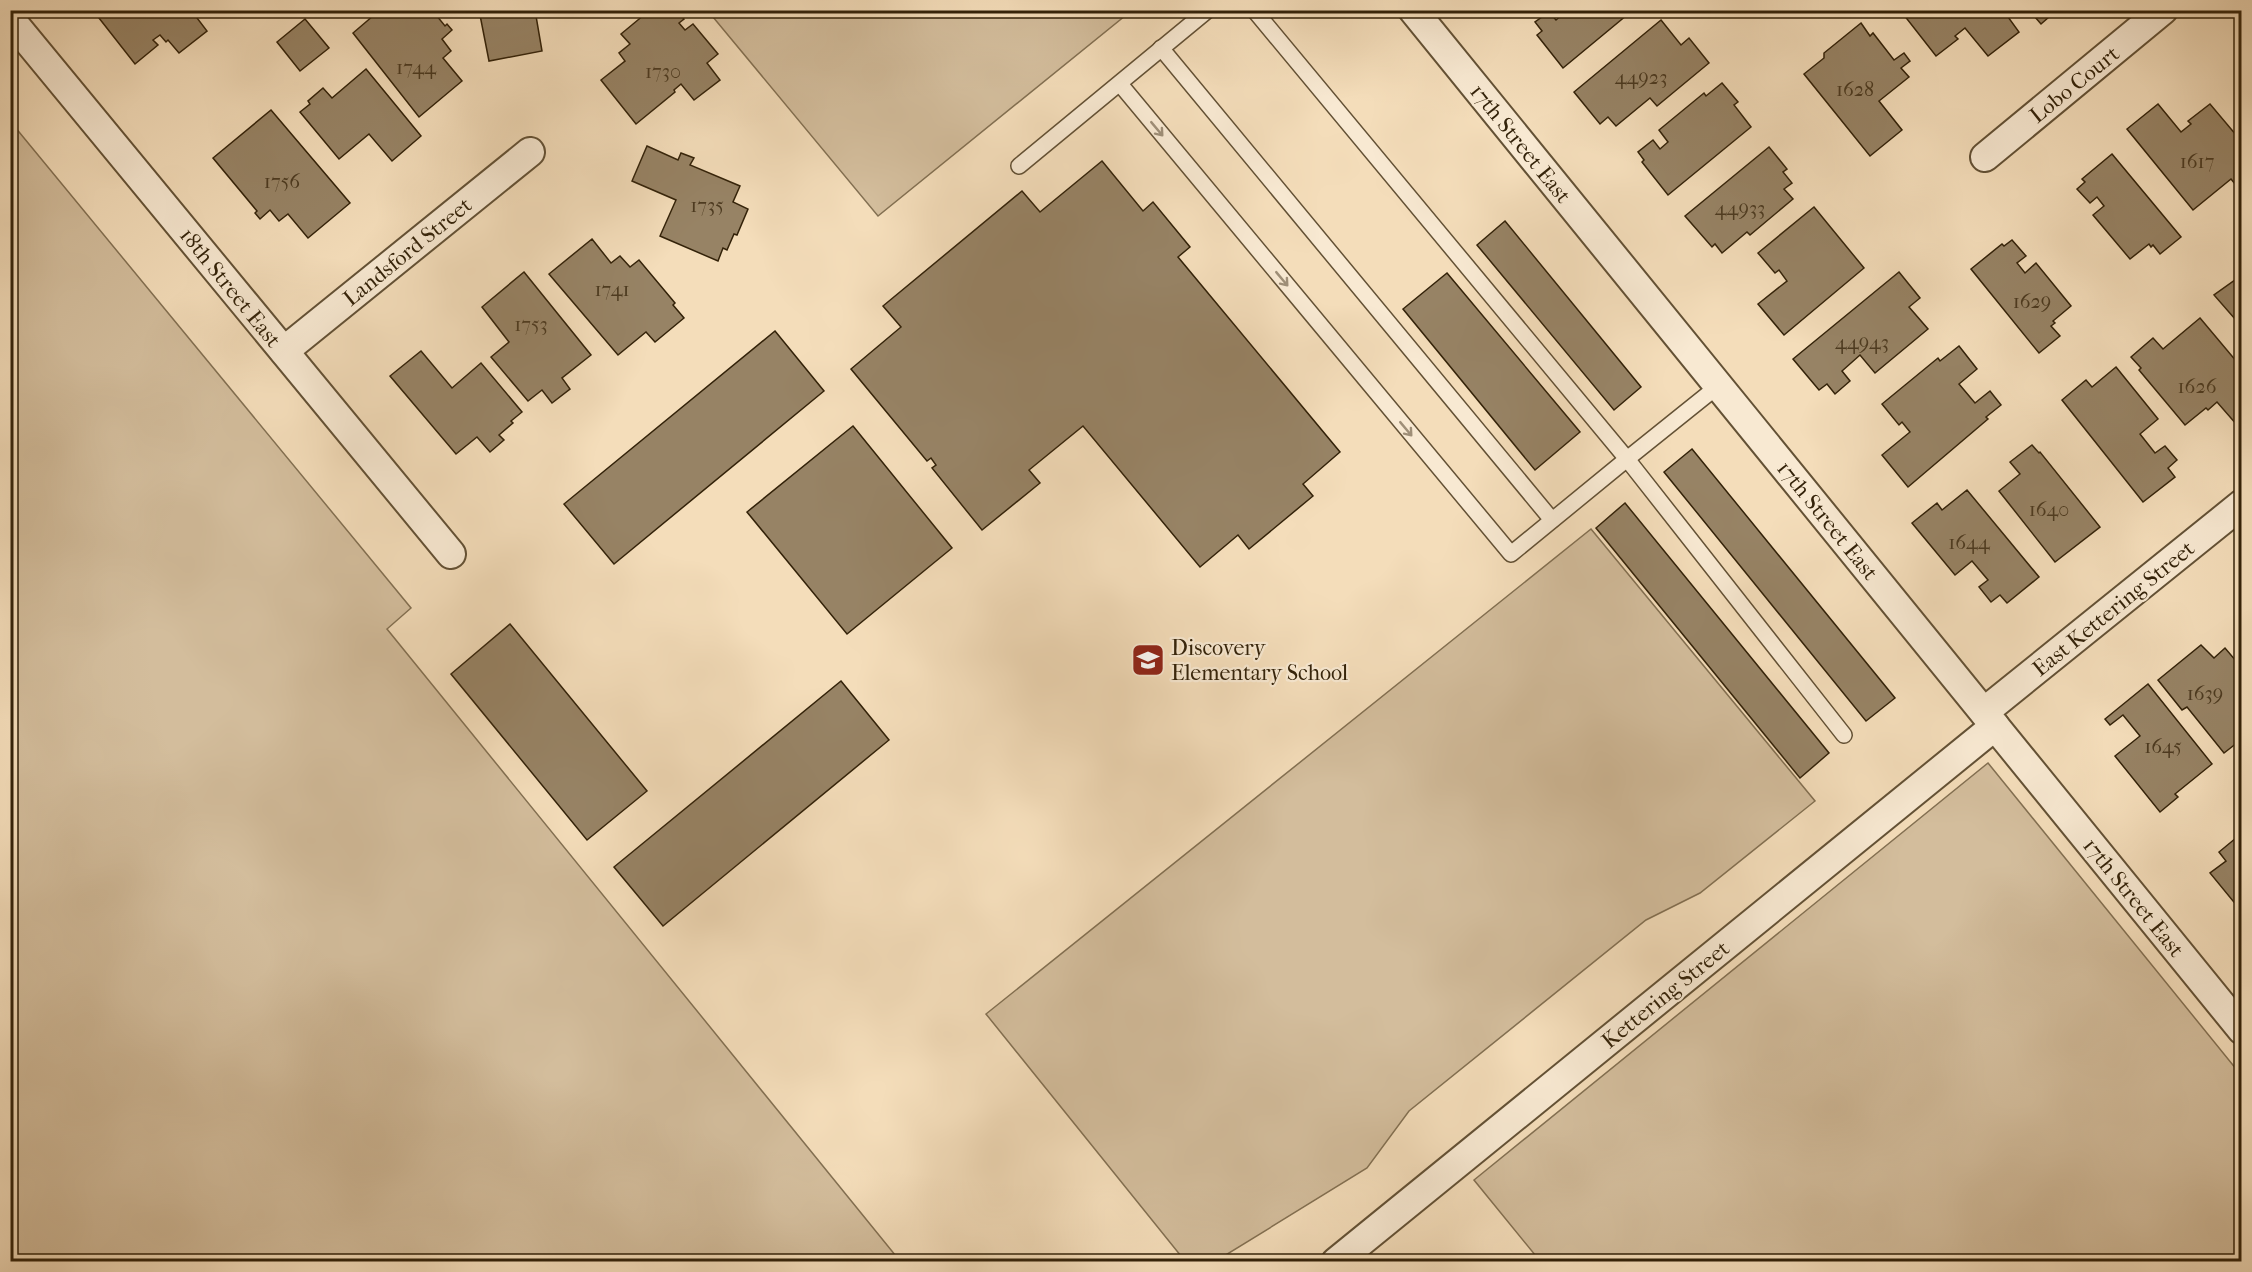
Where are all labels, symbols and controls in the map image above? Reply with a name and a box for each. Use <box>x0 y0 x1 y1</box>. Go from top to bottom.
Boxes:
street label: Lobo Court <box>2025 41 2125 129</box>
house number: 1744 <box>396 56 437 79</box>
house number: 1730 <box>645 60 681 83</box>
house number: 44923 <box>1615 66 1667 89</box>
house number: 1628 <box>1836 78 1874 101</box>
street label: 17th Street East <box>1464 79 1576 209</box>
one-way arrow <box>1150 121 1164 136</box>
house number: 1617 <box>2180 150 2215 173</box>
house number: 1756 <box>264 170 300 193</box>
street label: Landsford Street <box>338 192 477 312</box>
house number: 1735 <box>690 194 724 217</box>
house number: 44933 <box>1715 197 1765 220</box>
street label: 18th Street East <box>174 223 286 353</box>
one-way arrow <box>1275 271 1288 287</box>
house number: 1741 <box>594 278 630 301</box>
house number: 1629 <box>2013 290 2051 313</box>
house number: 1753 <box>514 313 548 336</box>
house number: 44943 <box>1835 331 1889 354</box>
house number: 1626 <box>2178 375 2217 398</box>
one-way arrow <box>1400 421 1413 437</box>
street label: 17th Street East <box>1771 456 1883 586</box>
house number: 1640 <box>2029 498 2069 521</box>
house number: 1644 <box>1948 531 1991 554</box>
street label: East Kettering Street <box>2028 535 2200 682</box>
place label: Discovery Elementary School <box>1171 635 1348 686</box>
school or university icon: Discovery Elementary School <box>1130 642 1166 678</box>
house number: 1639 <box>2187 682 2223 705</box>
house number: 1645 <box>2144 735 2182 758</box>
street label: 17th Street East <box>2077 833 2189 963</box>
street label: Kettering Street <box>1597 935 1735 1054</box>

